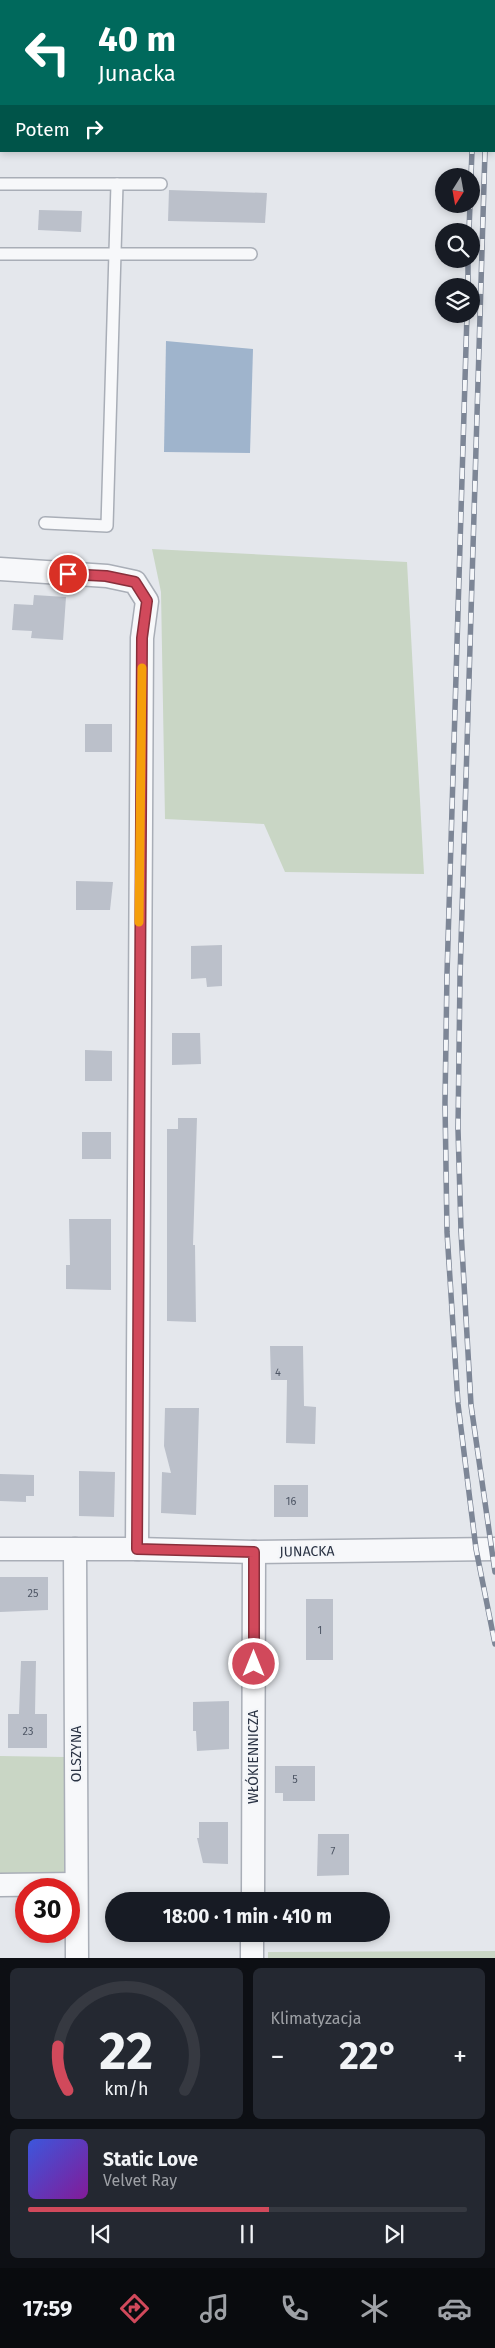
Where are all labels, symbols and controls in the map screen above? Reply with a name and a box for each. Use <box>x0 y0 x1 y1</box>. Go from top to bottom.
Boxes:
text: 40 m <box>98 18 176 60</box>
icon: left <box>15 20 80 85</box>
text: Junacka <box>98 60 176 87</box>
icon: right <box>80 115 108 143</box>
text: Potem <box>15 118 70 141</box>
north arrow <box>435 168 480 212</box>
map controls <box>435 168 480 323</box>
button: search <box>435 223 480 268</box>
button: layers <box>435 278 480 323</box>
pin <box>47 553 89 595</box>
icon: arrive <box>54 560 82 588</box>
house number: 4 <box>275 1366 281 1379</box>
house number: 16 <box>286 1495 296 1508</box>
street label: JUNACKA <box>279 1543 335 1560</box>
house number: 25 <box>28 1587 39 1600</box>
house number: 1 <box>318 1624 322 1637</box>
position arrow <box>227 1637 279 1689</box>
street label: WŁÓKIENNICZA <box>244 1710 262 1804</box>
house number: 23 <box>23 1725 33 1738</box>
street label: OLSZYNA <box>68 1726 85 1782</box>
house number: 5 <box>292 1773 298 1786</box>
house number: 7 <box>331 1845 336 1858</box>
speed limit sign: 30 <box>15 1878 80 1943</box>
text: 18:00 · 1 min · 410 m <box>163 1905 332 1928</box>
text: Klimatyzacja <box>271 2009 361 2028</box>
text: 22 <box>99 2020 153 2083</box>
text: 22° <box>339 2033 398 2079</box>
text: − <box>271 2040 285 2073</box>
text: + <box>453 2040 467 2073</box>
text: km/h <box>104 2078 148 2100</box>
text: Static Love <box>103 2148 198 2171</box>
text: Velvet Ray <box>103 2171 177 2190</box>
icon: previous <box>87 2220 115 2248</box>
icon: pause <box>233 2220 261 2248</box>
icon: next <box>380 2220 408 2248</box>
icon: directions <box>117 2291 152 2326</box>
icon: music <box>197 2291 232 2326</box>
icon: phone <box>277 2291 312 2326</box>
icon: climate <box>357 2291 392 2326</box>
icon: car <box>437 2291 472 2326</box>
text: 17:59 <box>23 2295 72 2322</box>

